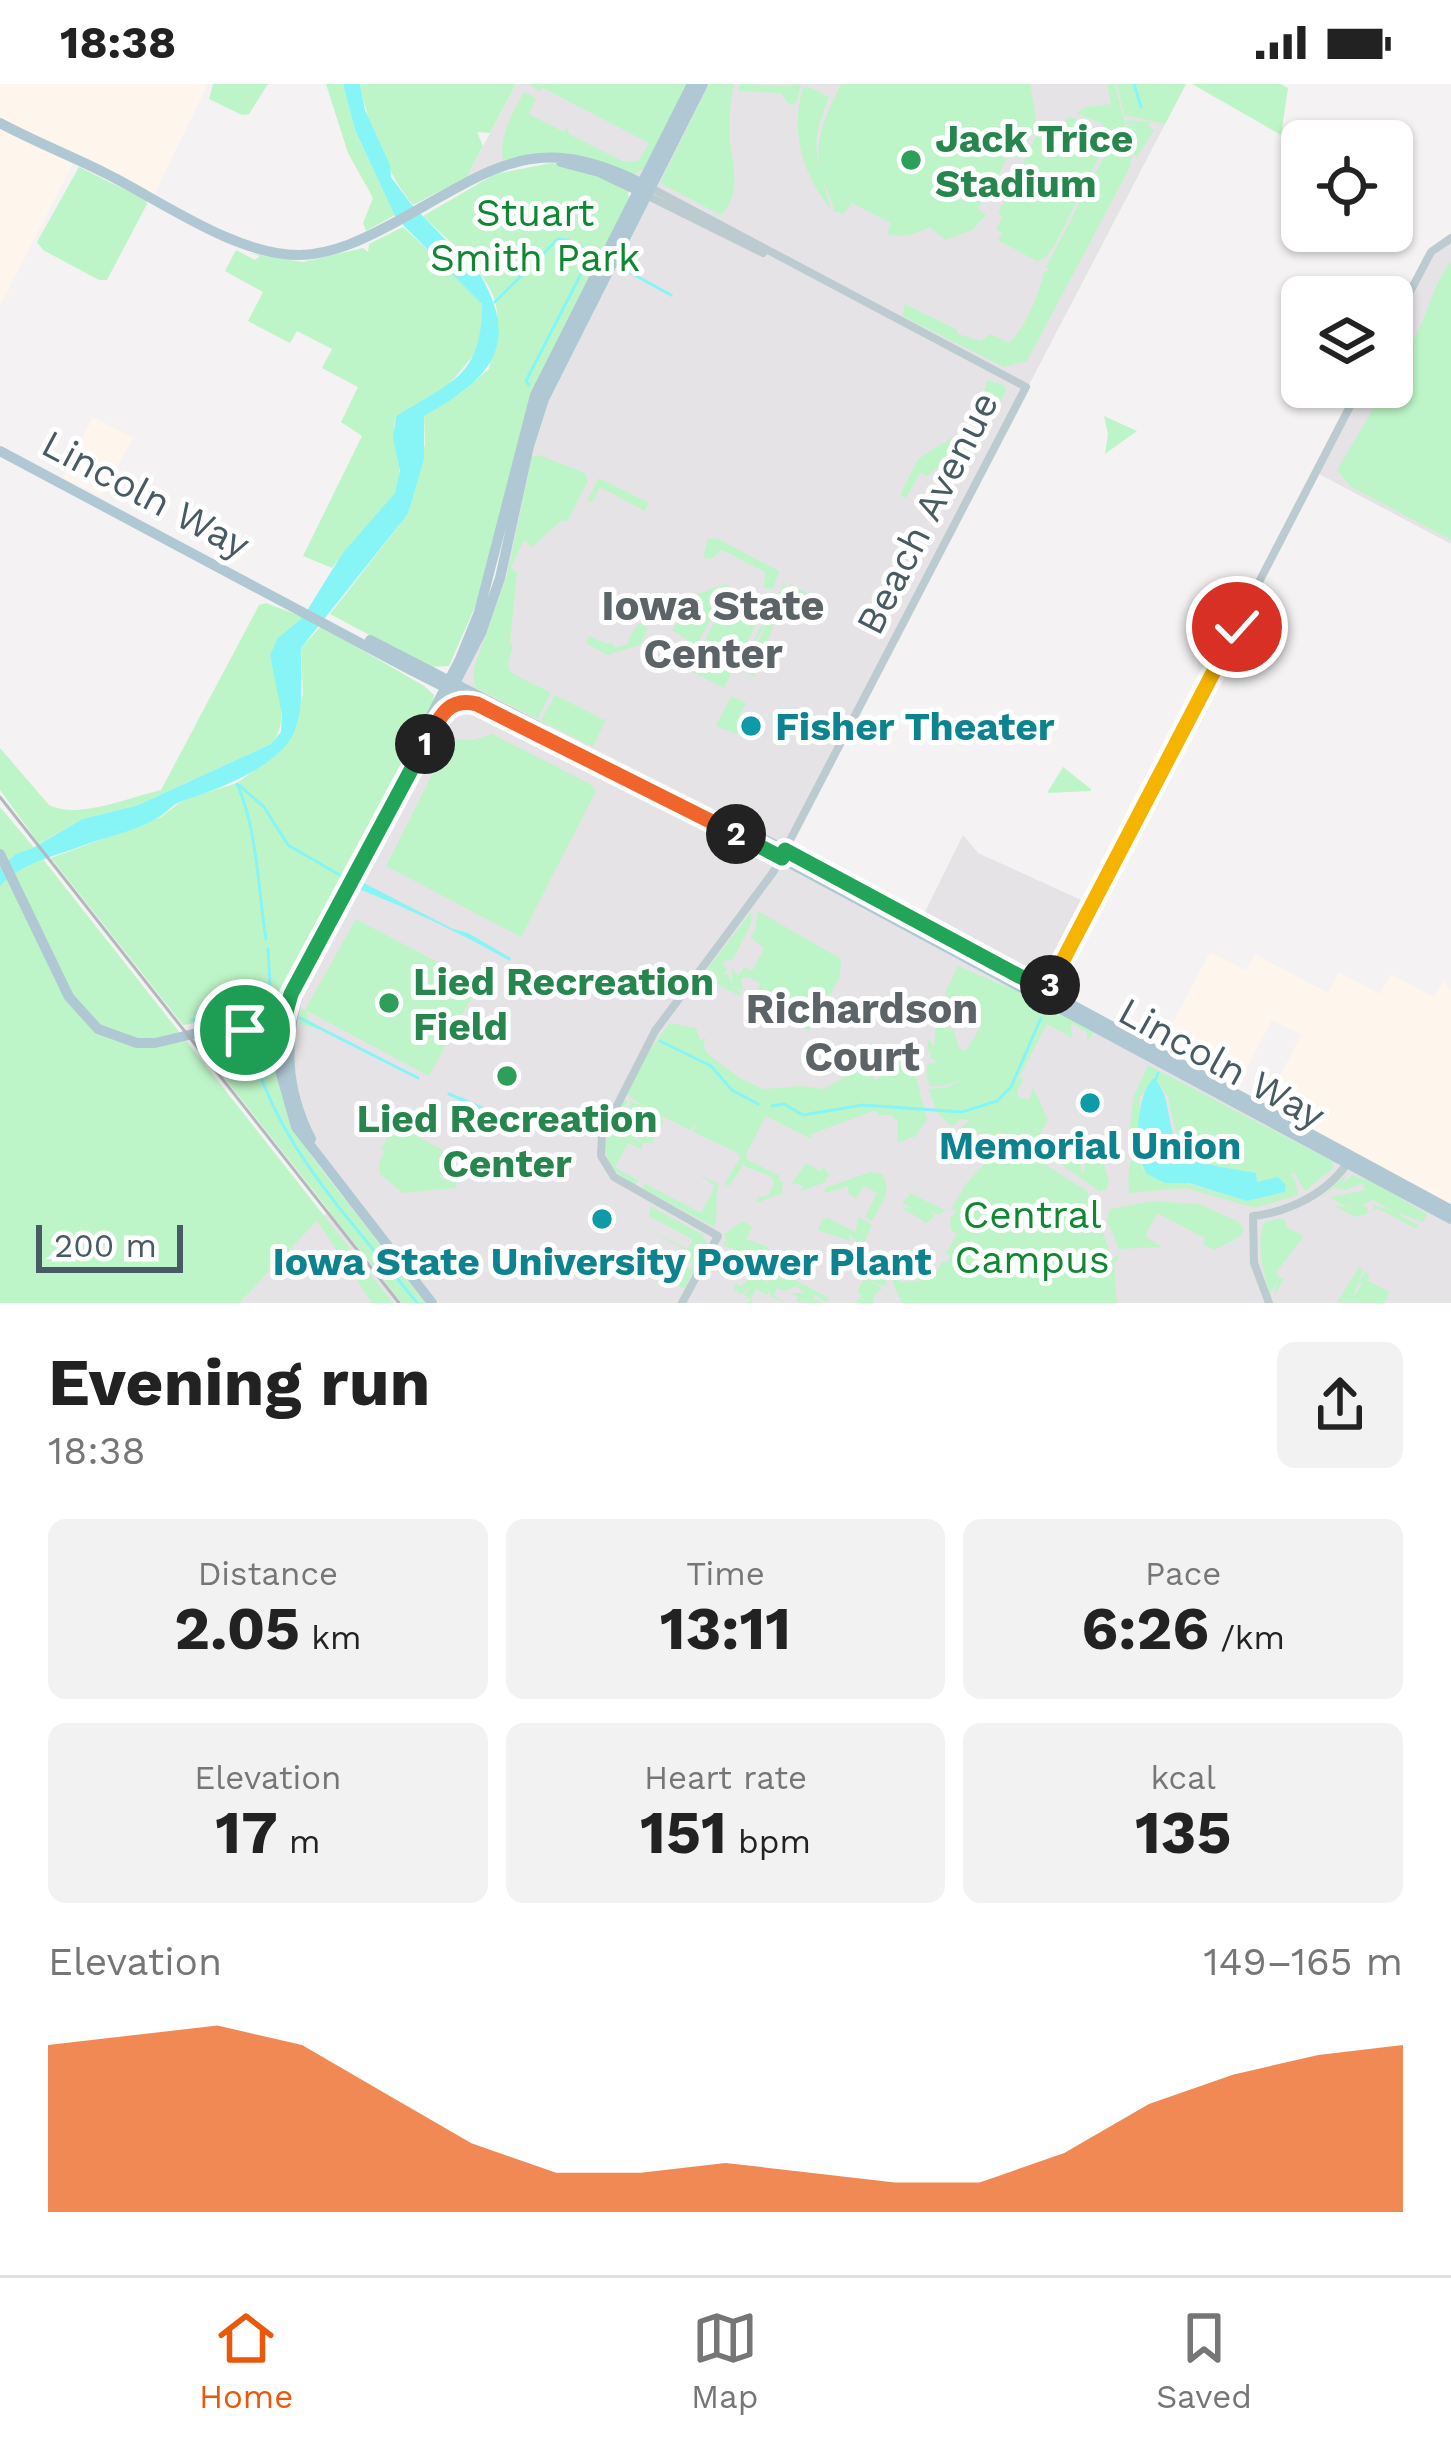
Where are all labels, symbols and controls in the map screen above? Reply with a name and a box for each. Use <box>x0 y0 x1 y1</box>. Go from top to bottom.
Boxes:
text: 18:38 <box>60 16 176 69</box>
place label: Jack Trice Stadium <box>935 116 1133 206</box>
map controls <box>1281 120 1413 408</box>
button: locate <box>1281 120 1413 252</box>
marker: Jack Trice Stadium <box>898 147 924 173</box>
park label: Stuart Smith Park <box>430 190 640 280</box>
button: layers <box>1281 276 1413 408</box>
street label: Beach Avenue <box>847 384 1007 642</box>
street label: Lincoln Way <box>35 420 257 568</box>
pin <box>1186 576 1288 678</box>
district label: Iowa State Center <box>601 581 825 678</box>
icon: check <box>1204 594 1270 660</box>
place label: Fisher Theater <box>775 704 1055 749</box>
marker: Fisher Theater <box>738 713 764 739</box>
pin: 1 <box>395 714 455 774</box>
text: 1 <box>418 724 432 763</box>
pin: 2 <box>706 804 766 864</box>
text: 2 <box>726 814 746 853</box>
pin: 3 <box>1020 955 1080 1015</box>
place label: Lied Recreation Field <box>413 959 714 1049</box>
text: 3 <box>1040 965 1060 1004</box>
pin <box>194 979 296 1081</box>
district label: Richardson Court <box>746 984 978 1081</box>
street label: Lincoln Way <box>1111 988 1333 1138</box>
marker: Lied Recreation Field <box>376 990 402 1016</box>
icon: arrive <box>212 997 278 1063</box>
marker: Lied Recreation Center <box>494 1063 520 1089</box>
marker: Memorial Union <box>1077 1090 1103 1116</box>
place label: Lied Recreation Center <box>356 1096 658 1186</box>
place label: Memorial Union <box>939 1123 1241 1168</box>
park label: Central Campus <box>954 1192 1110 1282</box>
marker: Iowa State University Power Plant <box>589 1206 615 1232</box>
scale bar <box>36 1219 183 1272</box>
text: 200 m <box>54 1226 157 1265</box>
place label: Iowa State University Power Plant <box>272 1239 932 1284</box>
button: share <box>1277 1342 1403 1468</box>
text: Evening run <box>48 1344 430 1421</box>
text: 18:38 <box>48 1428 146 1473</box>
text: Distance <box>198 1554 338 1593</box>
text: Time <box>686 1554 765 1593</box>
text: Pace <box>1145 1554 1221 1593</box>
text: 2.05 <box>174 1593 300 1664</box>
text: 13:11 <box>660 1593 791 1664</box>
text: 6:26 <box>1081 1593 1209 1664</box>
text: km <box>300 1618 361 1657</box>
text: /km <box>1209 1618 1285 1657</box>
text: Elevation <box>194 1758 341 1797</box>
text: Heart rate <box>644 1758 807 1797</box>
text: kcal <box>1150 1758 1216 1797</box>
text: 17 <box>215 1797 278 1868</box>
text: 151 <box>640 1797 727 1868</box>
text: 135 <box>1135 1797 1231 1868</box>
text: m <box>278 1822 320 1861</box>
text: bpm <box>727 1822 811 1861</box>
text: Elevation <box>48 1939 222 1984</box>
text: 149–165 m <box>1204 1939 1403 1984</box>
tab: Home <box>199 2305 293 2416</box>
tab: Map <box>691 2305 758 2416</box>
tab: Saved <box>1156 2305 1252 2416</box>

